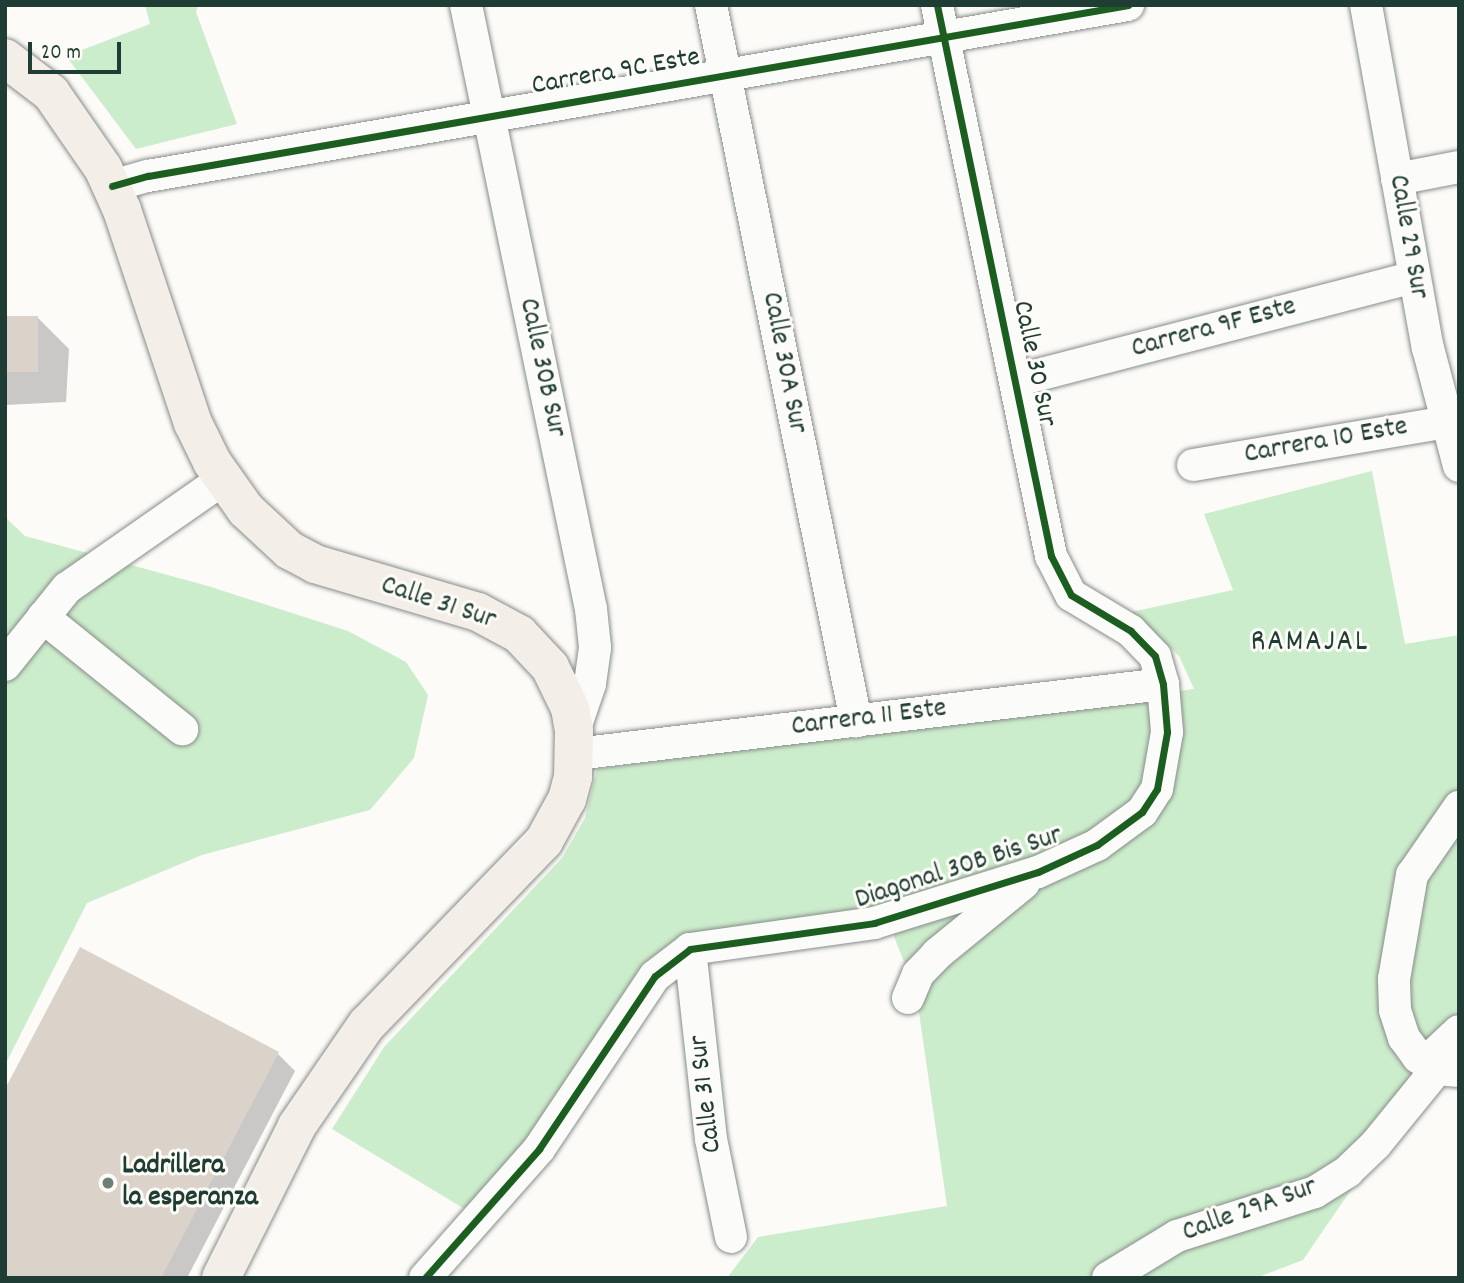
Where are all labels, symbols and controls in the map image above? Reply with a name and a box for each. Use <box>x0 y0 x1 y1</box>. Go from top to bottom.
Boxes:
scale bar <box>32 28 124 72</box>
text: 20 m <box>41 39 81 69</box>
street label: Carrera 9C Este <box>529 42 703 104</box>
street label: Calle 29 Sur <box>1380 172 1434 302</box>
street label: Calle 30A Sur <box>753 290 813 436</box>
street label: Carrera 9F Este <box>1128 291 1300 367</box>
street label: Calle 30B Sur <box>510 295 572 441</box>
street label: Calle 30 Sur <box>1003 298 1063 430</box>
street label: Carrera 10 Este <box>1242 411 1410 473</box>
street label: Calle 31 Sur <box>376 570 500 638</box>
district label: RAMAJAL <box>1252 626 1368 662</box>
street label: Carrera 11 Este <box>790 693 948 745</box>
street label: Diagonal 30B Bis Sur <box>851 820 1067 918</box>
street label: Calle 31 Sur <box>683 1033 731 1155</box>
place label: Ladrillera la esperanza <box>122 1150 258 1216</box>
street label: Calle 29A Sur <box>1178 1171 1322 1251</box>
marker: Ladrillera la esperanza <box>100 1175 116 1191</box>

